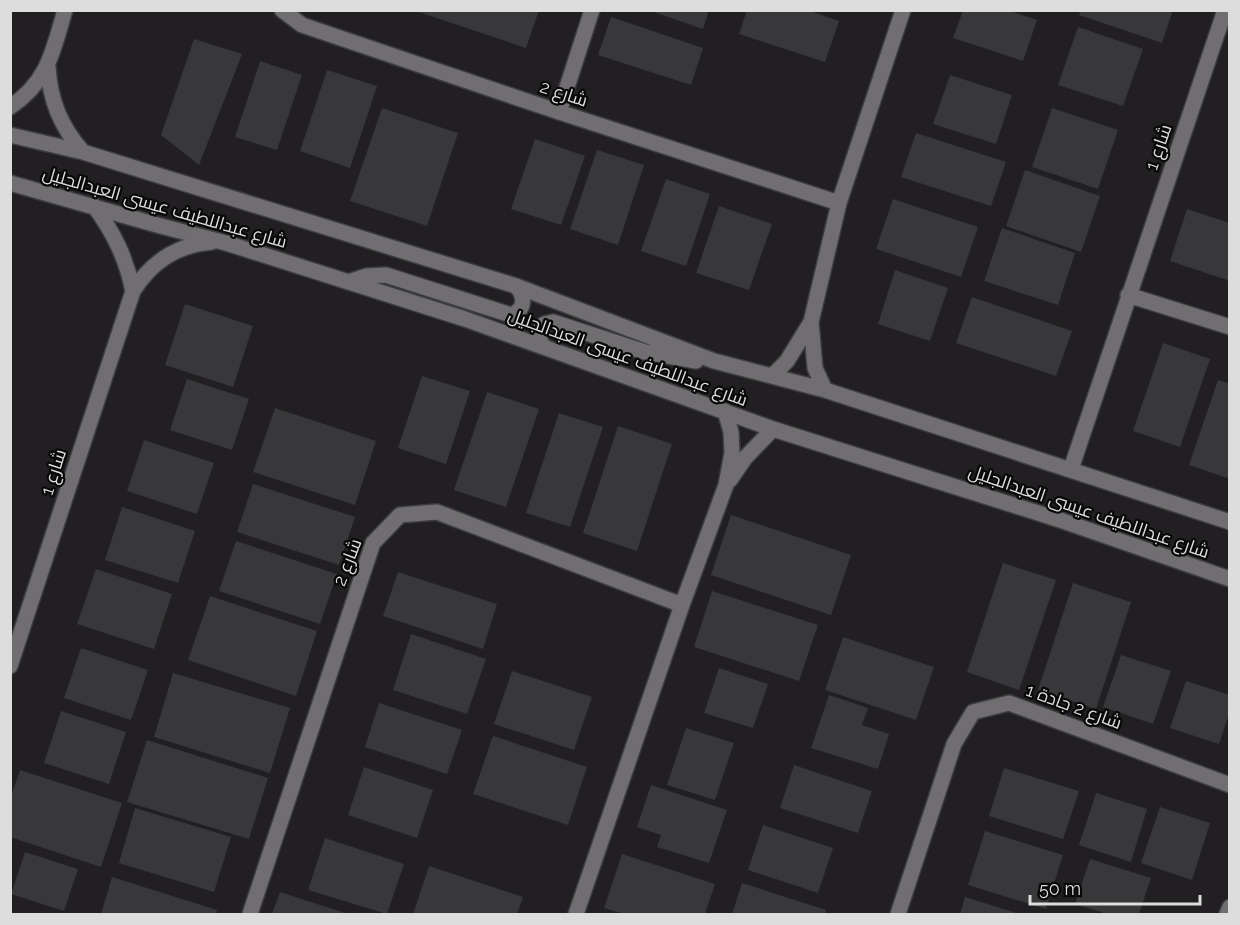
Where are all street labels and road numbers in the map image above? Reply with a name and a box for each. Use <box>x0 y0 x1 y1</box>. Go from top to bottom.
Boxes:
street label: شارع 2 <box>537 75 590 112</box>
street label: شارع 1 <box>1140 121 1178 173</box>
street label: شارع عبداللطيف عيسى العبدالجليل <box>40 162 290 254</box>
street label: شارع عبداللطيف عيسى العبدالجليل <box>505 304 751 412</box>
street label: شارع 1 <box>36 446 72 498</box>
street label: شارع عبداللطيف عيسى العبدالجليل <box>965 460 1212 564</box>
street label: شارع 2 <box>328 535 367 589</box>
street label: شارع 2 جادة 1 <box>1023 679 1125 735</box>

